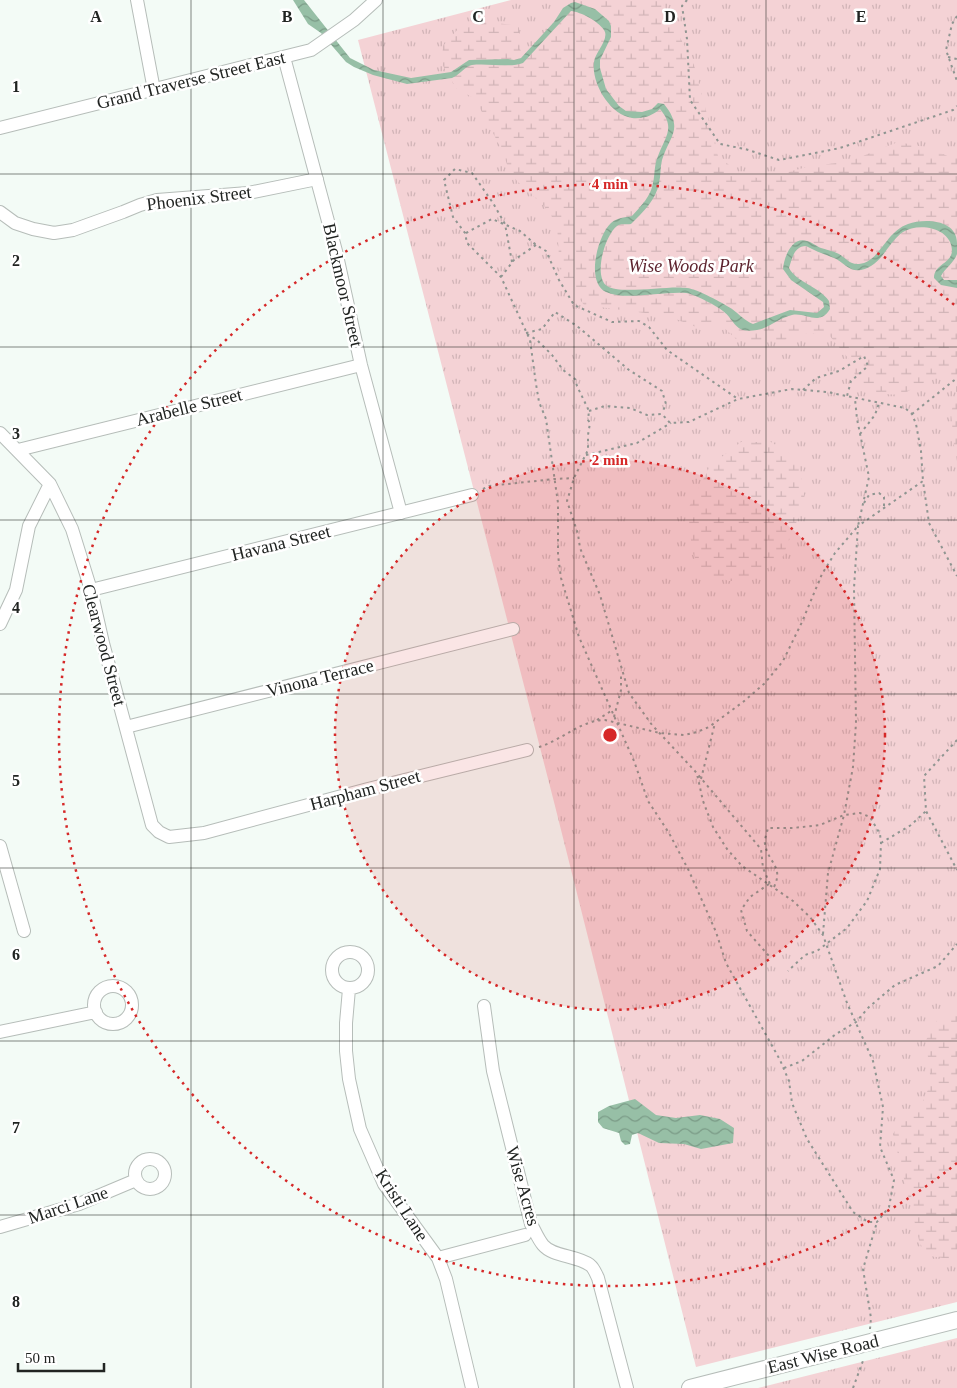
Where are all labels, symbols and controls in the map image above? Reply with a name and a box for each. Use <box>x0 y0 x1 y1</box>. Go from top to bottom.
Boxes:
text: A <box>90 8 102 25</box>
text: B <box>282 8 293 25</box>
text: C <box>472 8 484 25</box>
text: D <box>664 8 676 25</box>
text: E <box>856 8 866 25</box>
street label: Grand Traverse Street East <box>95 47 287 113</box>
text: 1 <box>12 78 20 95</box>
text: 4 min <box>592 176 629 192</box>
street label: Phoenix Street <box>145 182 253 214</box>
street label: Blackmoor Street <box>319 221 367 349</box>
text: 2 <box>12 252 20 269</box>
park label: Wise Woods Park <box>628 256 755 276</box>
street label: Arabelle Street <box>134 384 244 430</box>
text: 3 <box>12 425 20 442</box>
text: 2 min <box>592 452 629 468</box>
street label: Havana Street <box>229 521 333 565</box>
street label: Clearwood Street <box>78 582 130 708</box>
text: 4 <box>12 599 20 616</box>
street label: Vinona Terrace <box>264 655 376 701</box>
centre of rings <box>601 726 619 744</box>
street label: Harpham Street <box>308 766 422 814</box>
text: 5 <box>12 772 20 789</box>
text: 6 <box>12 946 20 963</box>
text: 7 <box>12 1119 20 1136</box>
street label: Wise Acres <box>502 1144 544 1228</box>
street label: Kristi Lane <box>371 1165 433 1245</box>
street label: Marci Lane <box>25 1182 111 1228</box>
text: 8 <box>12 1293 20 1310</box>
street label: East Wise Road <box>765 1331 881 1377</box>
scale bar <box>18 1340 104 1372</box>
text: 50 m <box>25 1350 56 1366</box>

